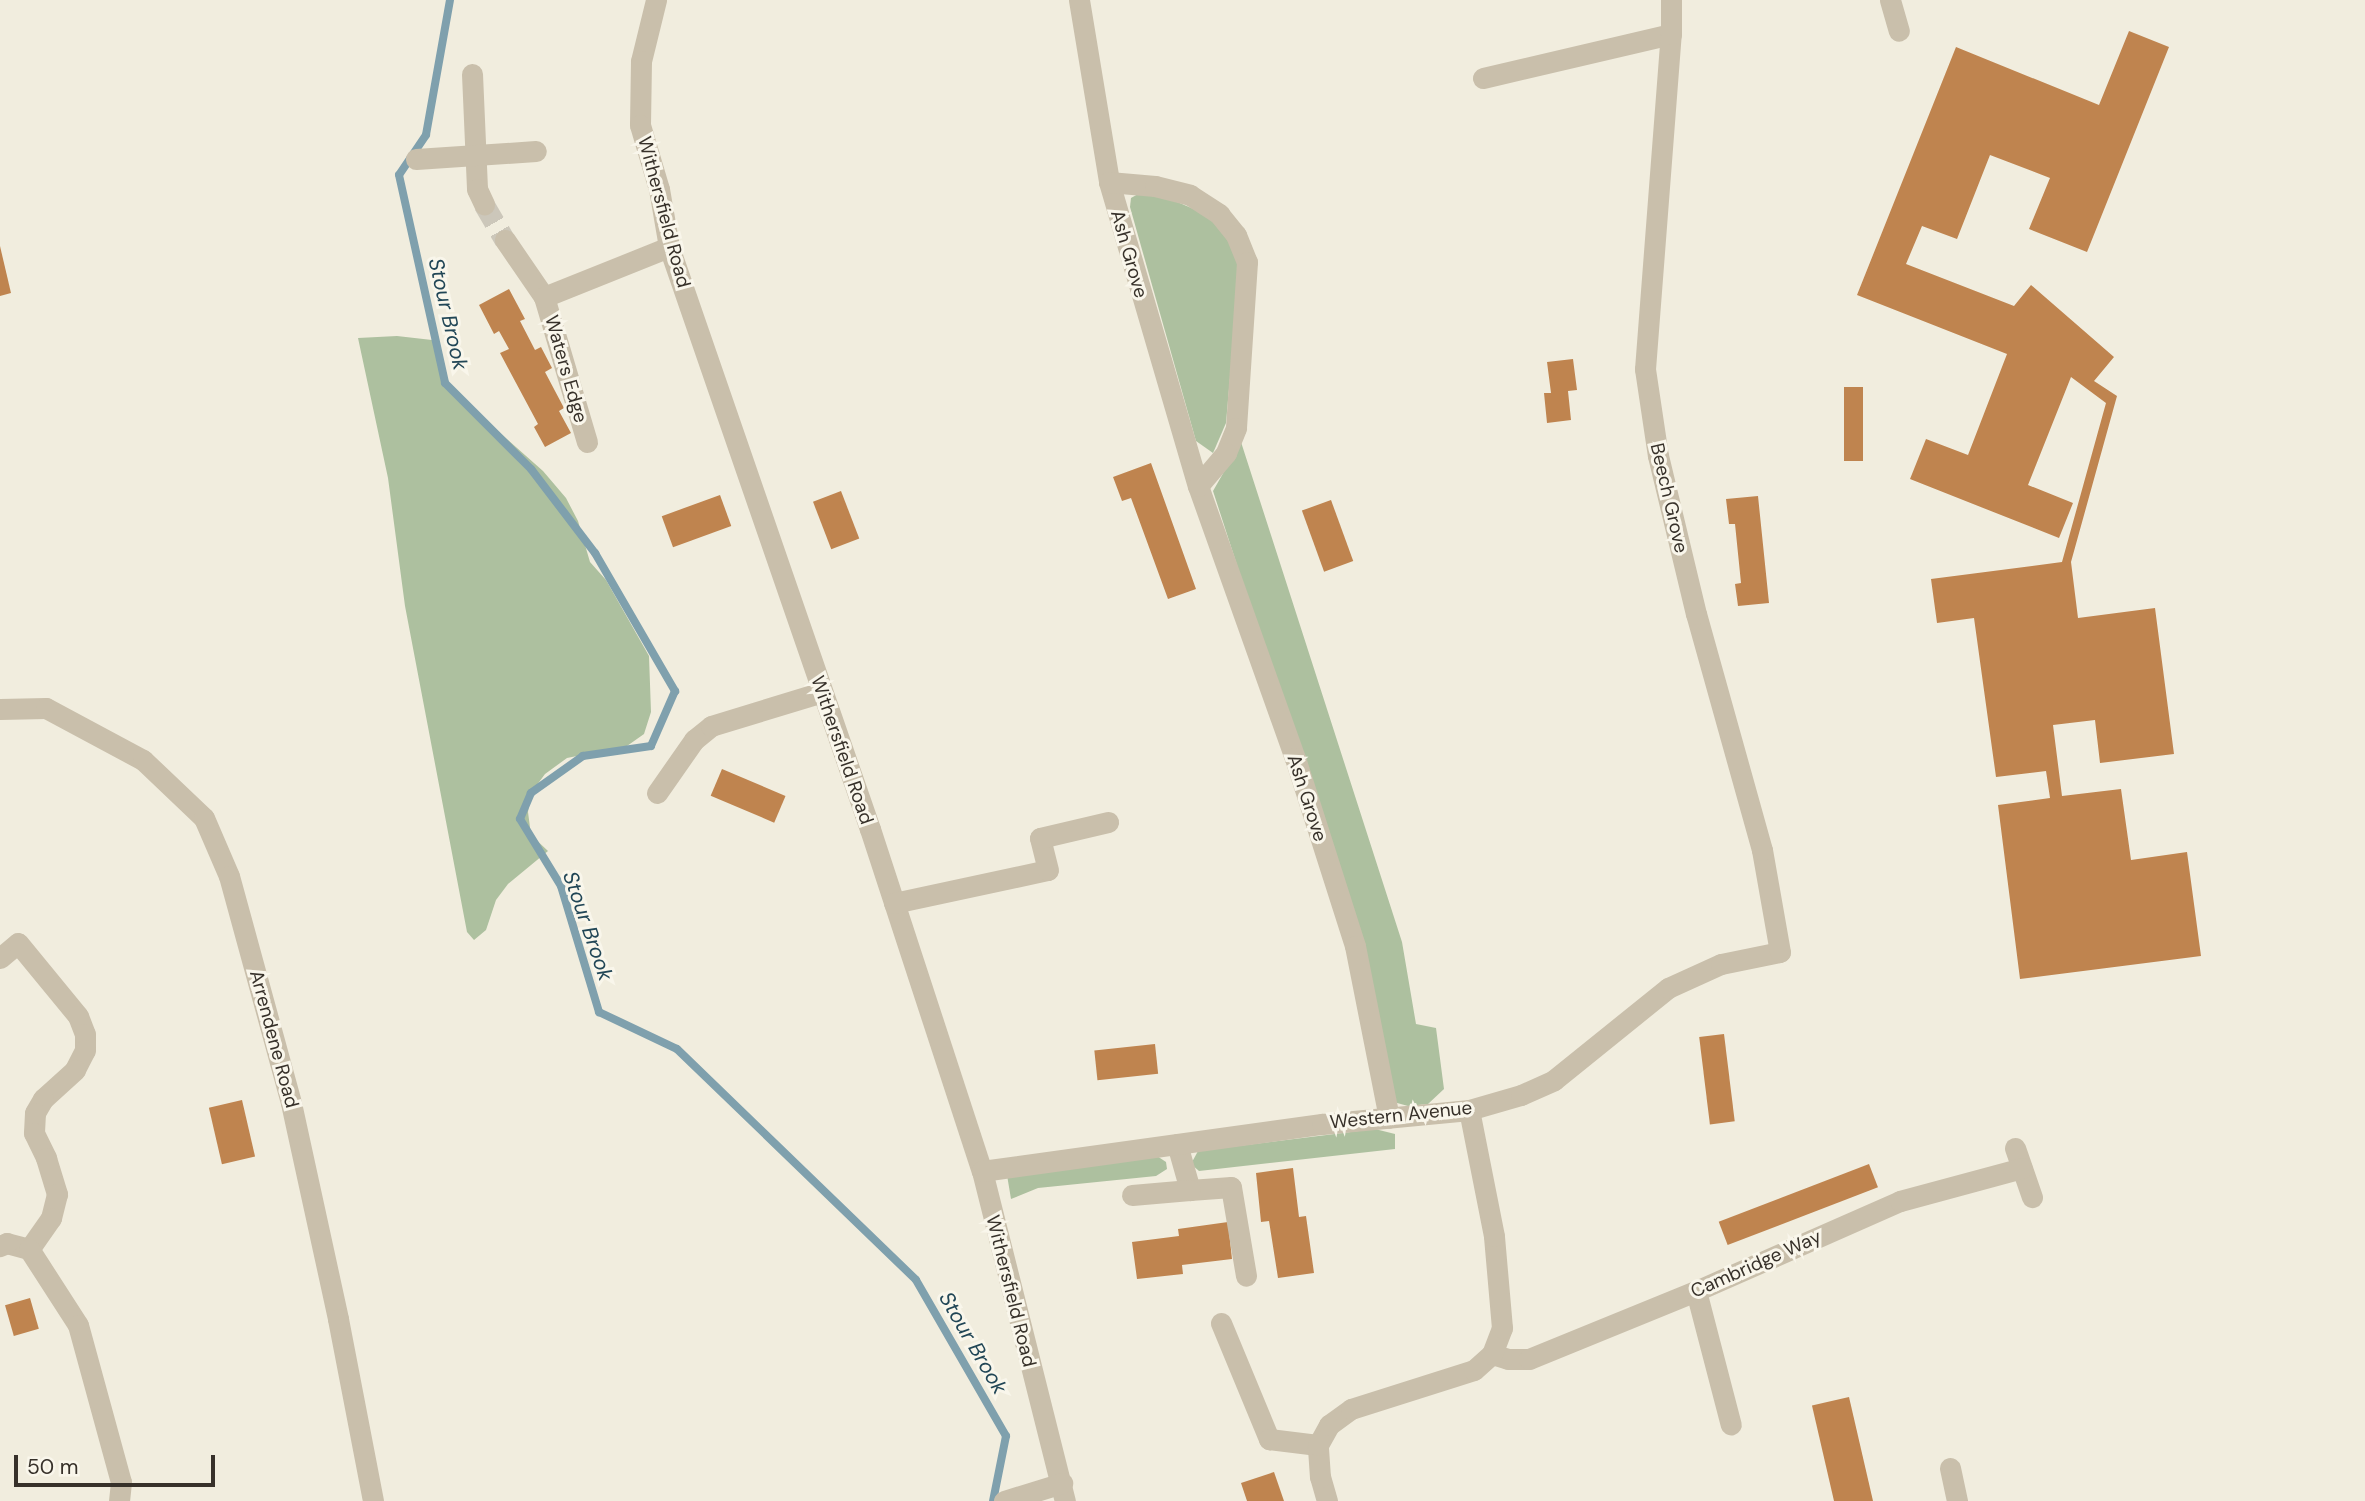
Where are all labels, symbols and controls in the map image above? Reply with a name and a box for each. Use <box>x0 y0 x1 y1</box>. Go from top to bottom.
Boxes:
street label: Withersfield Road <box>633 134 695 290</box>
street label: Ash Grove <box>1106 207 1152 301</box>
water label: Stour Brook <box>423 256 473 372</box>
street label: Waters Edge <box>540 313 592 425</box>
street label: Beech Grove <box>1645 441 1693 555</box>
street label: Withersfield Road <box>806 673 878 827</box>
street label: Ash Grove <box>1282 752 1332 844</box>
water label: Stour Brook <box>558 868 618 984</box>
street label: Arrendene Road <box>245 968 303 1110</box>
street label: Western Avenue <box>1329 1096 1473 1134</box>
street label: Withersfield Road <box>981 1213 1041 1369</box>
street label: Cambridge Way <box>1687 1225 1825 1303</box>
water label: Stour Brook <box>934 1287 1012 1399</box>
scale bar <box>18 1442 219 1486</box>
text: 50 m <box>27 1453 78 1481</box>

